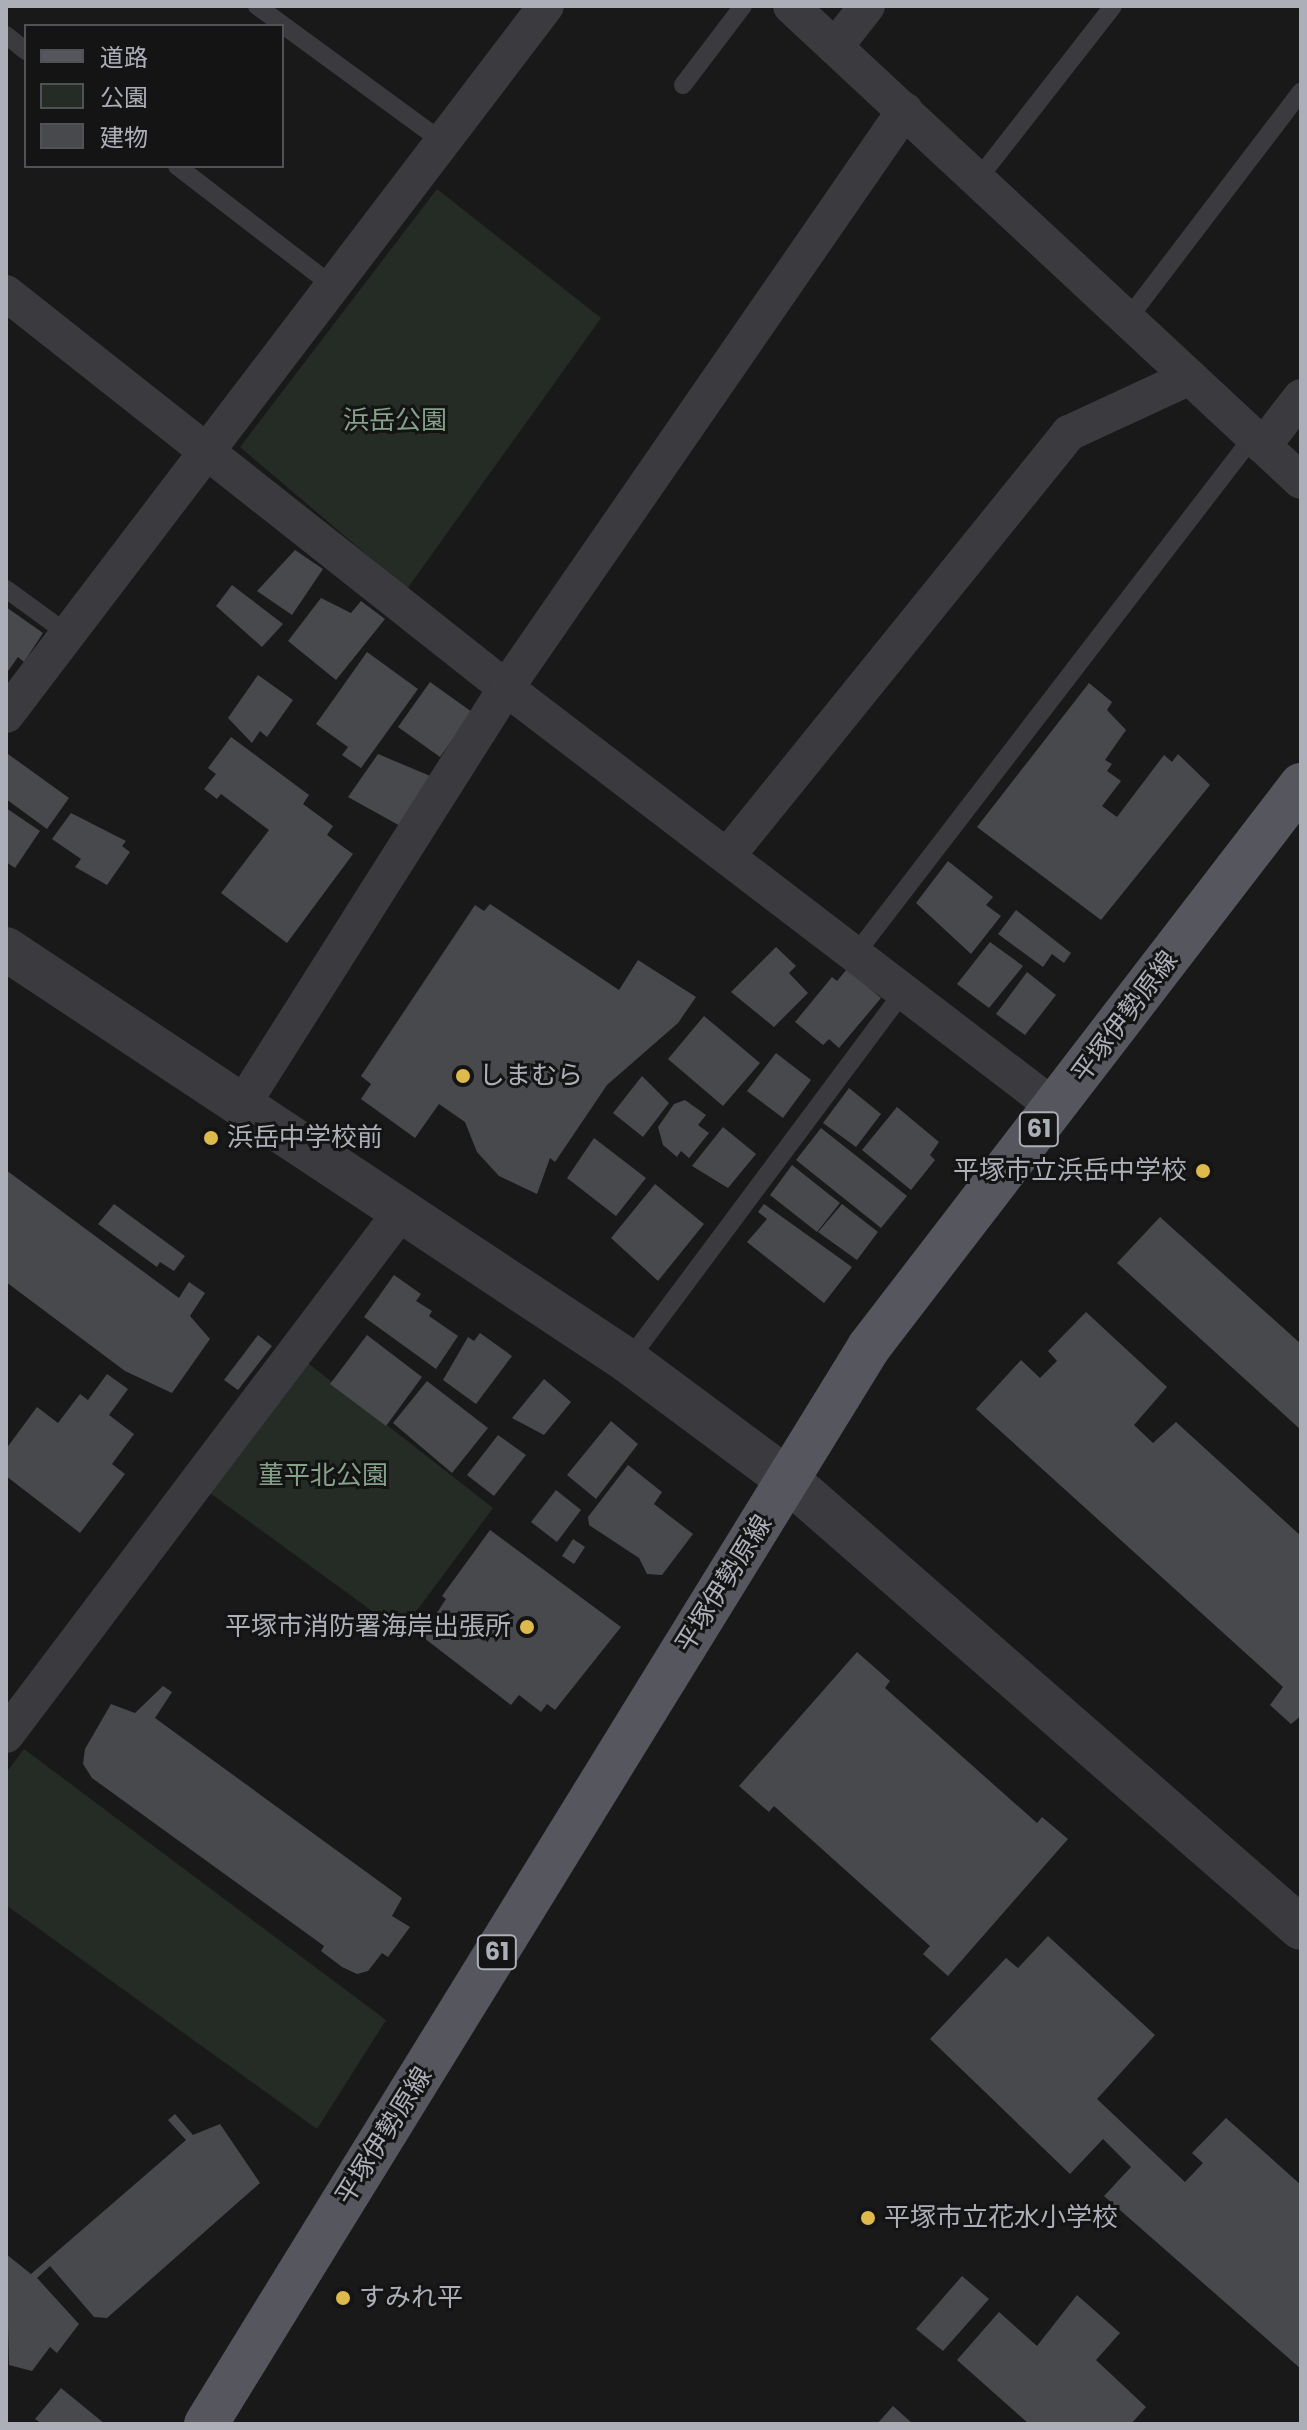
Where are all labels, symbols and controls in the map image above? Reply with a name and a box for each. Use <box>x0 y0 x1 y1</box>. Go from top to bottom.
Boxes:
legend <box>24 24 284 168</box>
text: 道路 <box>100 41 148 74</box>
text: 公園 <box>100 81 148 114</box>
text: 建物 <box>100 121 148 154</box>
park label: 浜岳公園 <box>343 405 447 437</box>
street label: 平塚伊勢原線 <box>1066 945 1184 1089</box>
place label: しまむら <box>479 1060 583 1092</box>
marker: しまむら <box>454 1067 472 1085</box>
road number: 61 <box>1017 1109 1061 1149</box>
place label: 浜岳中学校前 <box>227 1122 383 1154</box>
marker: 浜岳中学校前 <box>202 1129 220 1147</box>
place label: 平塚市立浜岳中学校 <box>953 1155 1187 1187</box>
marker: 平塚市立浜岳中学校 <box>1194 1162 1212 1180</box>
park label: 菫平北公園 <box>258 1460 388 1492</box>
street label: 平塚伊勢原線 <box>669 1510 779 1658</box>
place label: 平塚市消防署海岸出張所 <box>225 1611 511 1643</box>
marker: 平塚市消防署海岸出張所 <box>518 1618 536 1636</box>
road number: 61 <box>475 1932 519 1972</box>
street label: 平塚伊勢原線 <box>329 2062 439 2210</box>
place label: 平塚市立花水小学校 <box>884 2202 1118 2234</box>
marker: 平塚市立花水小学校 <box>859 2209 877 2227</box>
place label: すみれ平 <box>359 2282 463 2314</box>
marker: すみれ平 <box>334 2289 352 2307</box>

